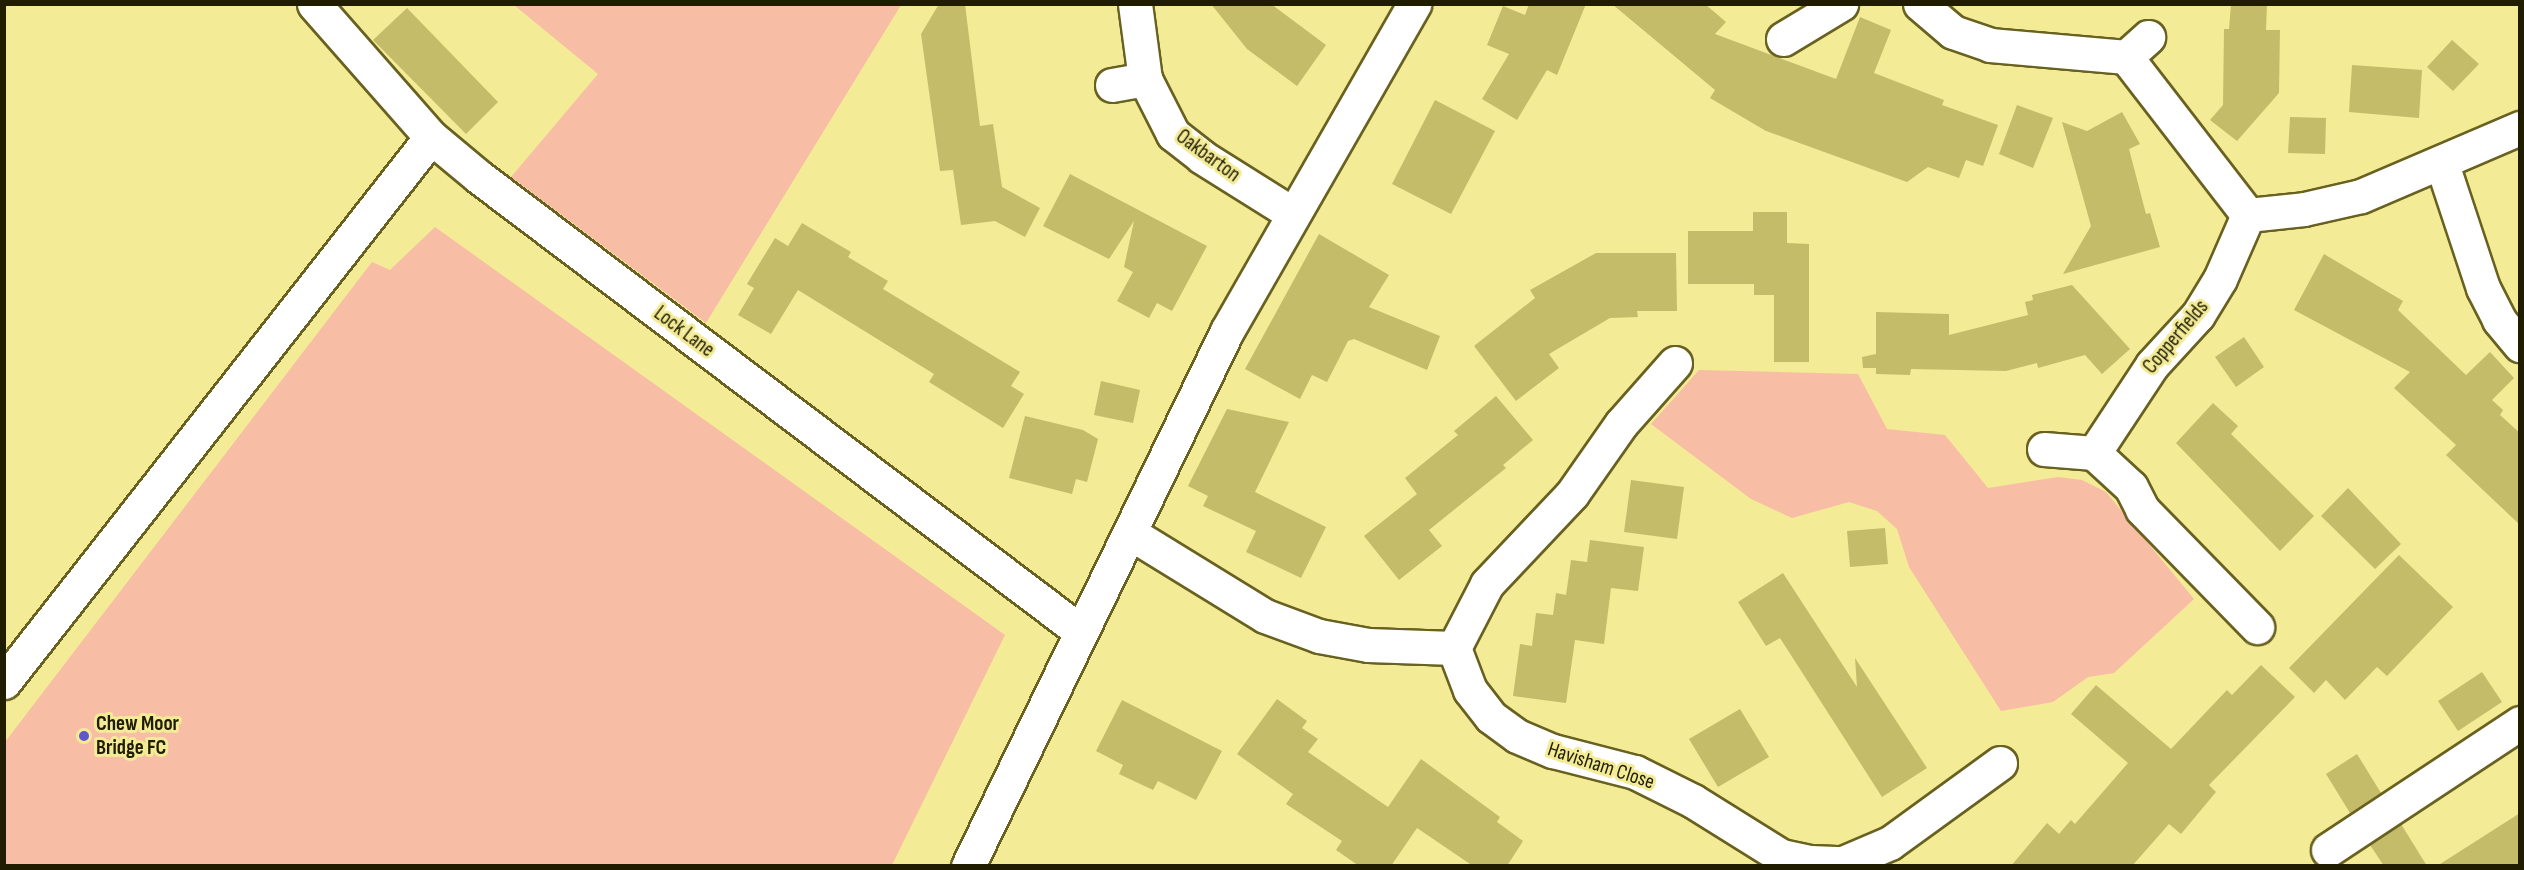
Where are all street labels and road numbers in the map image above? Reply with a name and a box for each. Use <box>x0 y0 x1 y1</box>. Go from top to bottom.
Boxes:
street label: Oakbarton <box>1171 124 1245 188</box>
street label: Copperfields <box>2138 295 2214 379</box>
street label: Lock Lane <box>649 301 719 363</box>
street label: Havisham Close <box>1544 737 1658 795</box>

